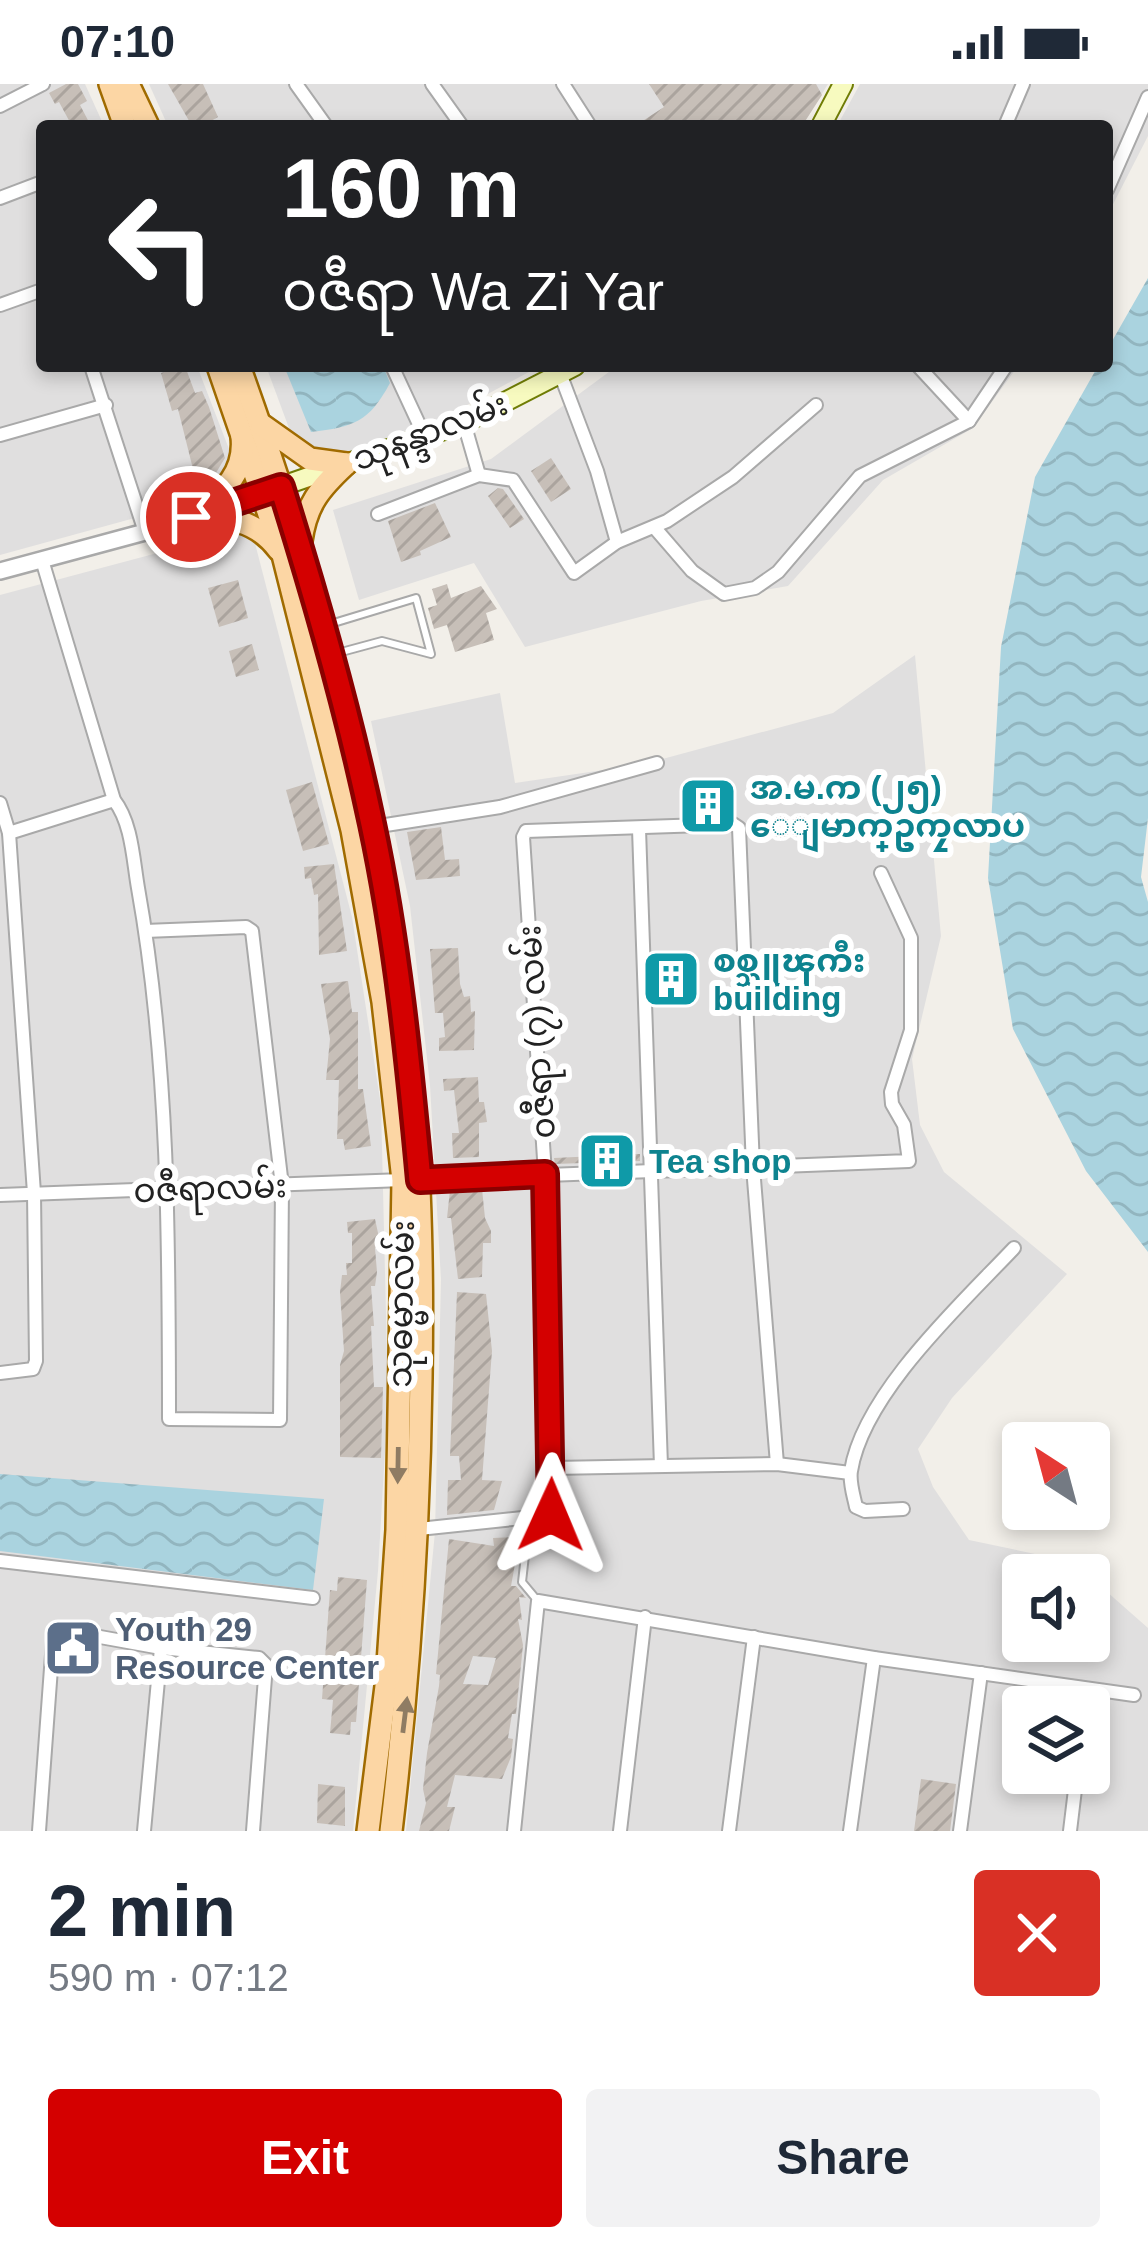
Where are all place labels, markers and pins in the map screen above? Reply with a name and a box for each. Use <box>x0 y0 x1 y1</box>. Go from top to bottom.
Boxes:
pin <box>140 466 242 568</box>
place label: အ.မ.က (၂၅) ေျမာက္ဥကၠလာပ <box>750 769 1025 853</box>
building icon: အ.မ.က (၂၅) ေျမာက္ဥကၠလာပ <box>677 775 739 837</box>
place label: စစ္သူၾကီး building <box>713 940 865 1017</box>
building icon: စစ္သူၾကီး building <box>640 948 702 1010</box>
building icon: Tea shop <box>576 1130 638 1192</box>
place label: Tea shop <box>649 1143 791 1180</box>
place label: Youth 29 Resource Center <box>115 1611 379 1686</box>
public building icon: Youth 29 Resource Center <box>42 1617 104 1679</box>

